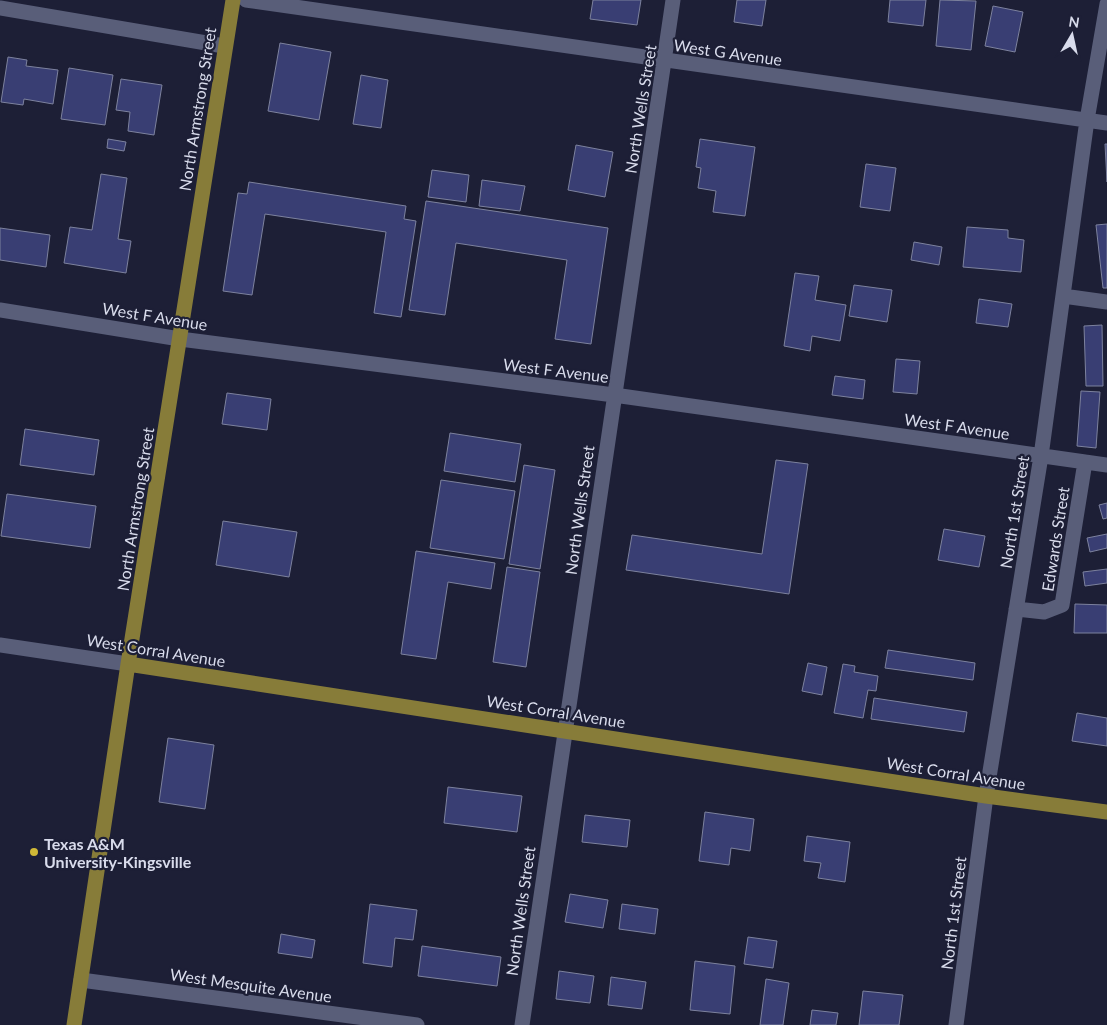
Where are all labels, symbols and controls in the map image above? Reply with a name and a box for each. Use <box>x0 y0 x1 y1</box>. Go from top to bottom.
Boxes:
north arrow <box>1047 10 1097 60</box>
text: N <box>1067 12 1081 31</box>
street label: North Armstrong Street <box>175 25 219 192</box>
street label: West G Avenue <box>673 35 783 69</box>
street label: North Wells Street <box>620 43 660 175</box>
street label: West F Avenue <box>101 298 209 334</box>
street label: West F Avenue <box>502 354 610 386</box>
street label: West F Avenue <box>903 409 1011 443</box>
street label: North Armstrong Street <box>113 425 157 592</box>
street label: North Wells Street <box>561 444 598 576</box>
street label: North 1st Street <box>996 454 1032 570</box>
street label: Edwards Street <box>1037 485 1073 593</box>
street label: West Corral Avenue <box>85 630 227 670</box>
street label: West Corral Avenue <box>485 691 627 731</box>
street label: West Corral Avenue <box>885 753 1027 793</box>
place label: Texas A&M University-Kingsville <box>44 834 192 871</box>
street label: North Wells Street <box>502 845 539 977</box>
marker: Texas A&M University-Kingsville <box>28 846 40 858</box>
street label: North 1st Street <box>937 855 969 971</box>
street label: West Mesquite Avenue <box>169 964 333 1006</box>

